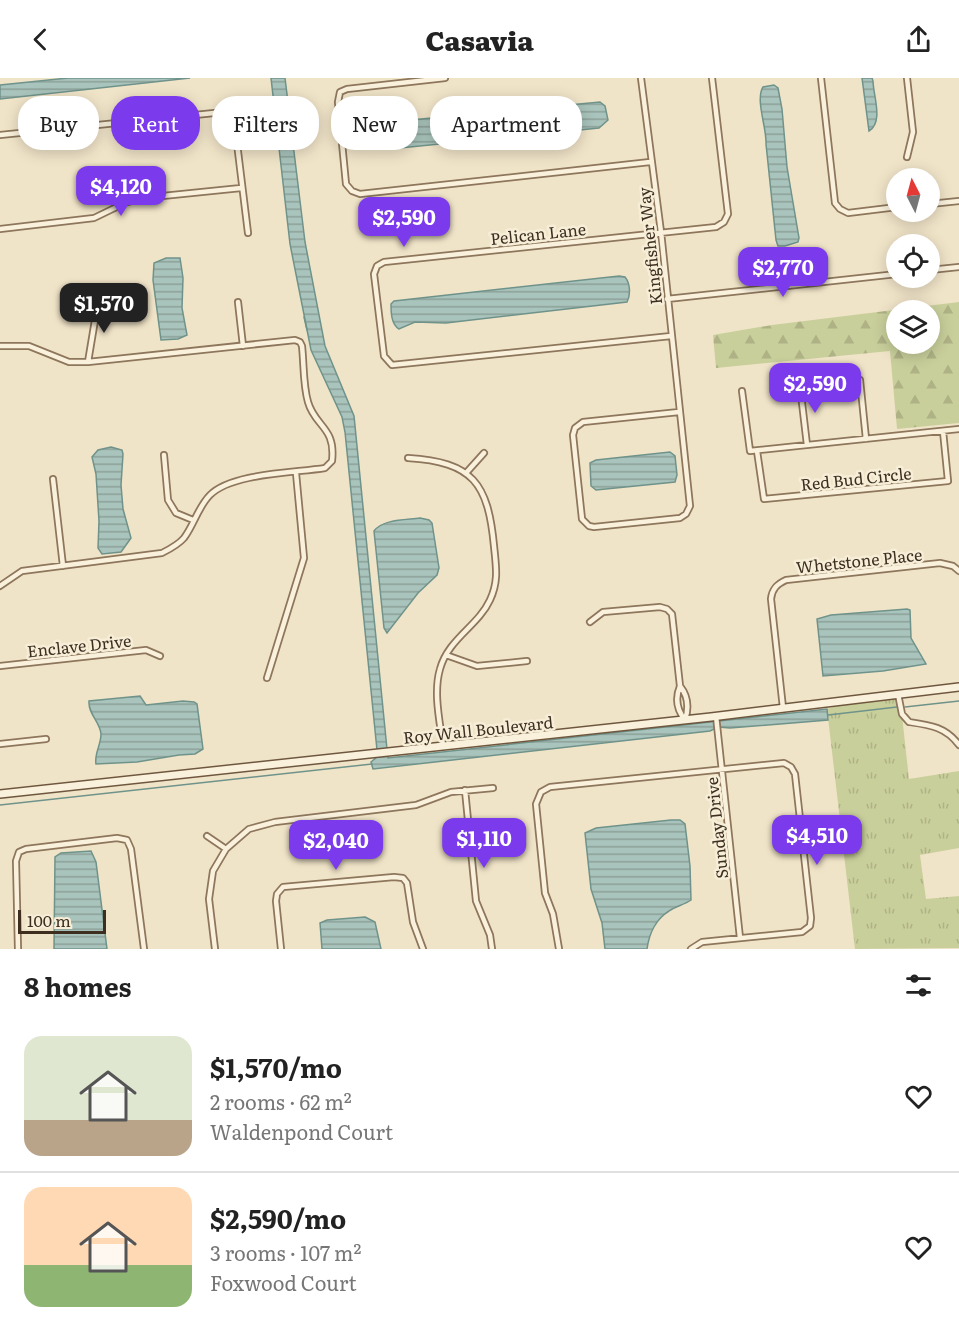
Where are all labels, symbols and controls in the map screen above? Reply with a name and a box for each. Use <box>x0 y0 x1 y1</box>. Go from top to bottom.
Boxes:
text: Casavia <box>425 19 534 59</box>
icon: back <box>24 23 57 56</box>
icon: share <box>902 23 935 56</box>
chip: Buy <box>18 96 99 150</box>
chip: Rent <box>111 96 200 150</box>
chip: Filters <box>212 96 319 150</box>
chip: New <box>331 96 418 150</box>
chip: Apartment <box>430 96 582 150</box>
pin: $4,120 <box>72 166 170 217</box>
north arrow <box>886 168 940 222</box>
map controls <box>886 168 940 354</box>
text: $4,120 <box>90 170 152 200</box>
street label: Kingfisher Way <box>631 185 667 306</box>
pin: $2,590 <box>355 197 453 248</box>
text: $2,590 <box>372 201 436 231</box>
street label: Pelican Lane <box>489 216 587 250</box>
button: locate <box>886 234 940 288</box>
pin: $2,770 <box>734 247 832 298</box>
text: $2,770 <box>752 251 814 281</box>
pin: $1,570 <box>55 283 153 334</box>
text: $1,570 <box>74 287 134 317</box>
button: layers <box>886 300 940 354</box>
pin: $2,590 <box>766 363 864 414</box>
text: $2,590 <box>783 367 847 397</box>
street label: Red Bud Circle <box>799 460 913 496</box>
street label: Whetstone Place <box>795 541 923 579</box>
street label: Enclave Drive <box>26 628 132 662</box>
street label: Roy Wall Boulevard <box>402 709 554 749</box>
street label: Sunday Drive <box>699 776 733 880</box>
pin: $4,510 <box>768 815 866 866</box>
pin: $1,110 <box>435 818 533 869</box>
text: $4,510 <box>786 819 848 849</box>
pin: $2,040 <box>287 820 385 871</box>
text: $1,110 <box>456 822 512 852</box>
text: $2,040 <box>303 824 369 854</box>
scale bar <box>18 907 106 934</box>
text: 100 m <box>27 908 71 932</box>
text: 8 homes <box>24 966 132 1005</box>
icon: filters <box>902 969 935 1002</box>
text: $1,570/mo <box>210 1047 342 1086</box>
icon: home <box>72 1060 144 1132</box>
icon: heart <box>902 1080 935 1113</box>
text: 2 rooms · 62 m² <box>210 1086 352 1116</box>
text: Waldenpond Court <box>210 1116 393 1146</box>
text: $2,590/mo <box>210 1198 346 1237</box>
icon: home <box>72 1211 144 1283</box>
icon: heart <box>902 1231 935 1264</box>
text: 3 rooms · 107 m² <box>210 1237 361 1267</box>
text: Foxwood Court <box>210 1267 357 1297</box>

